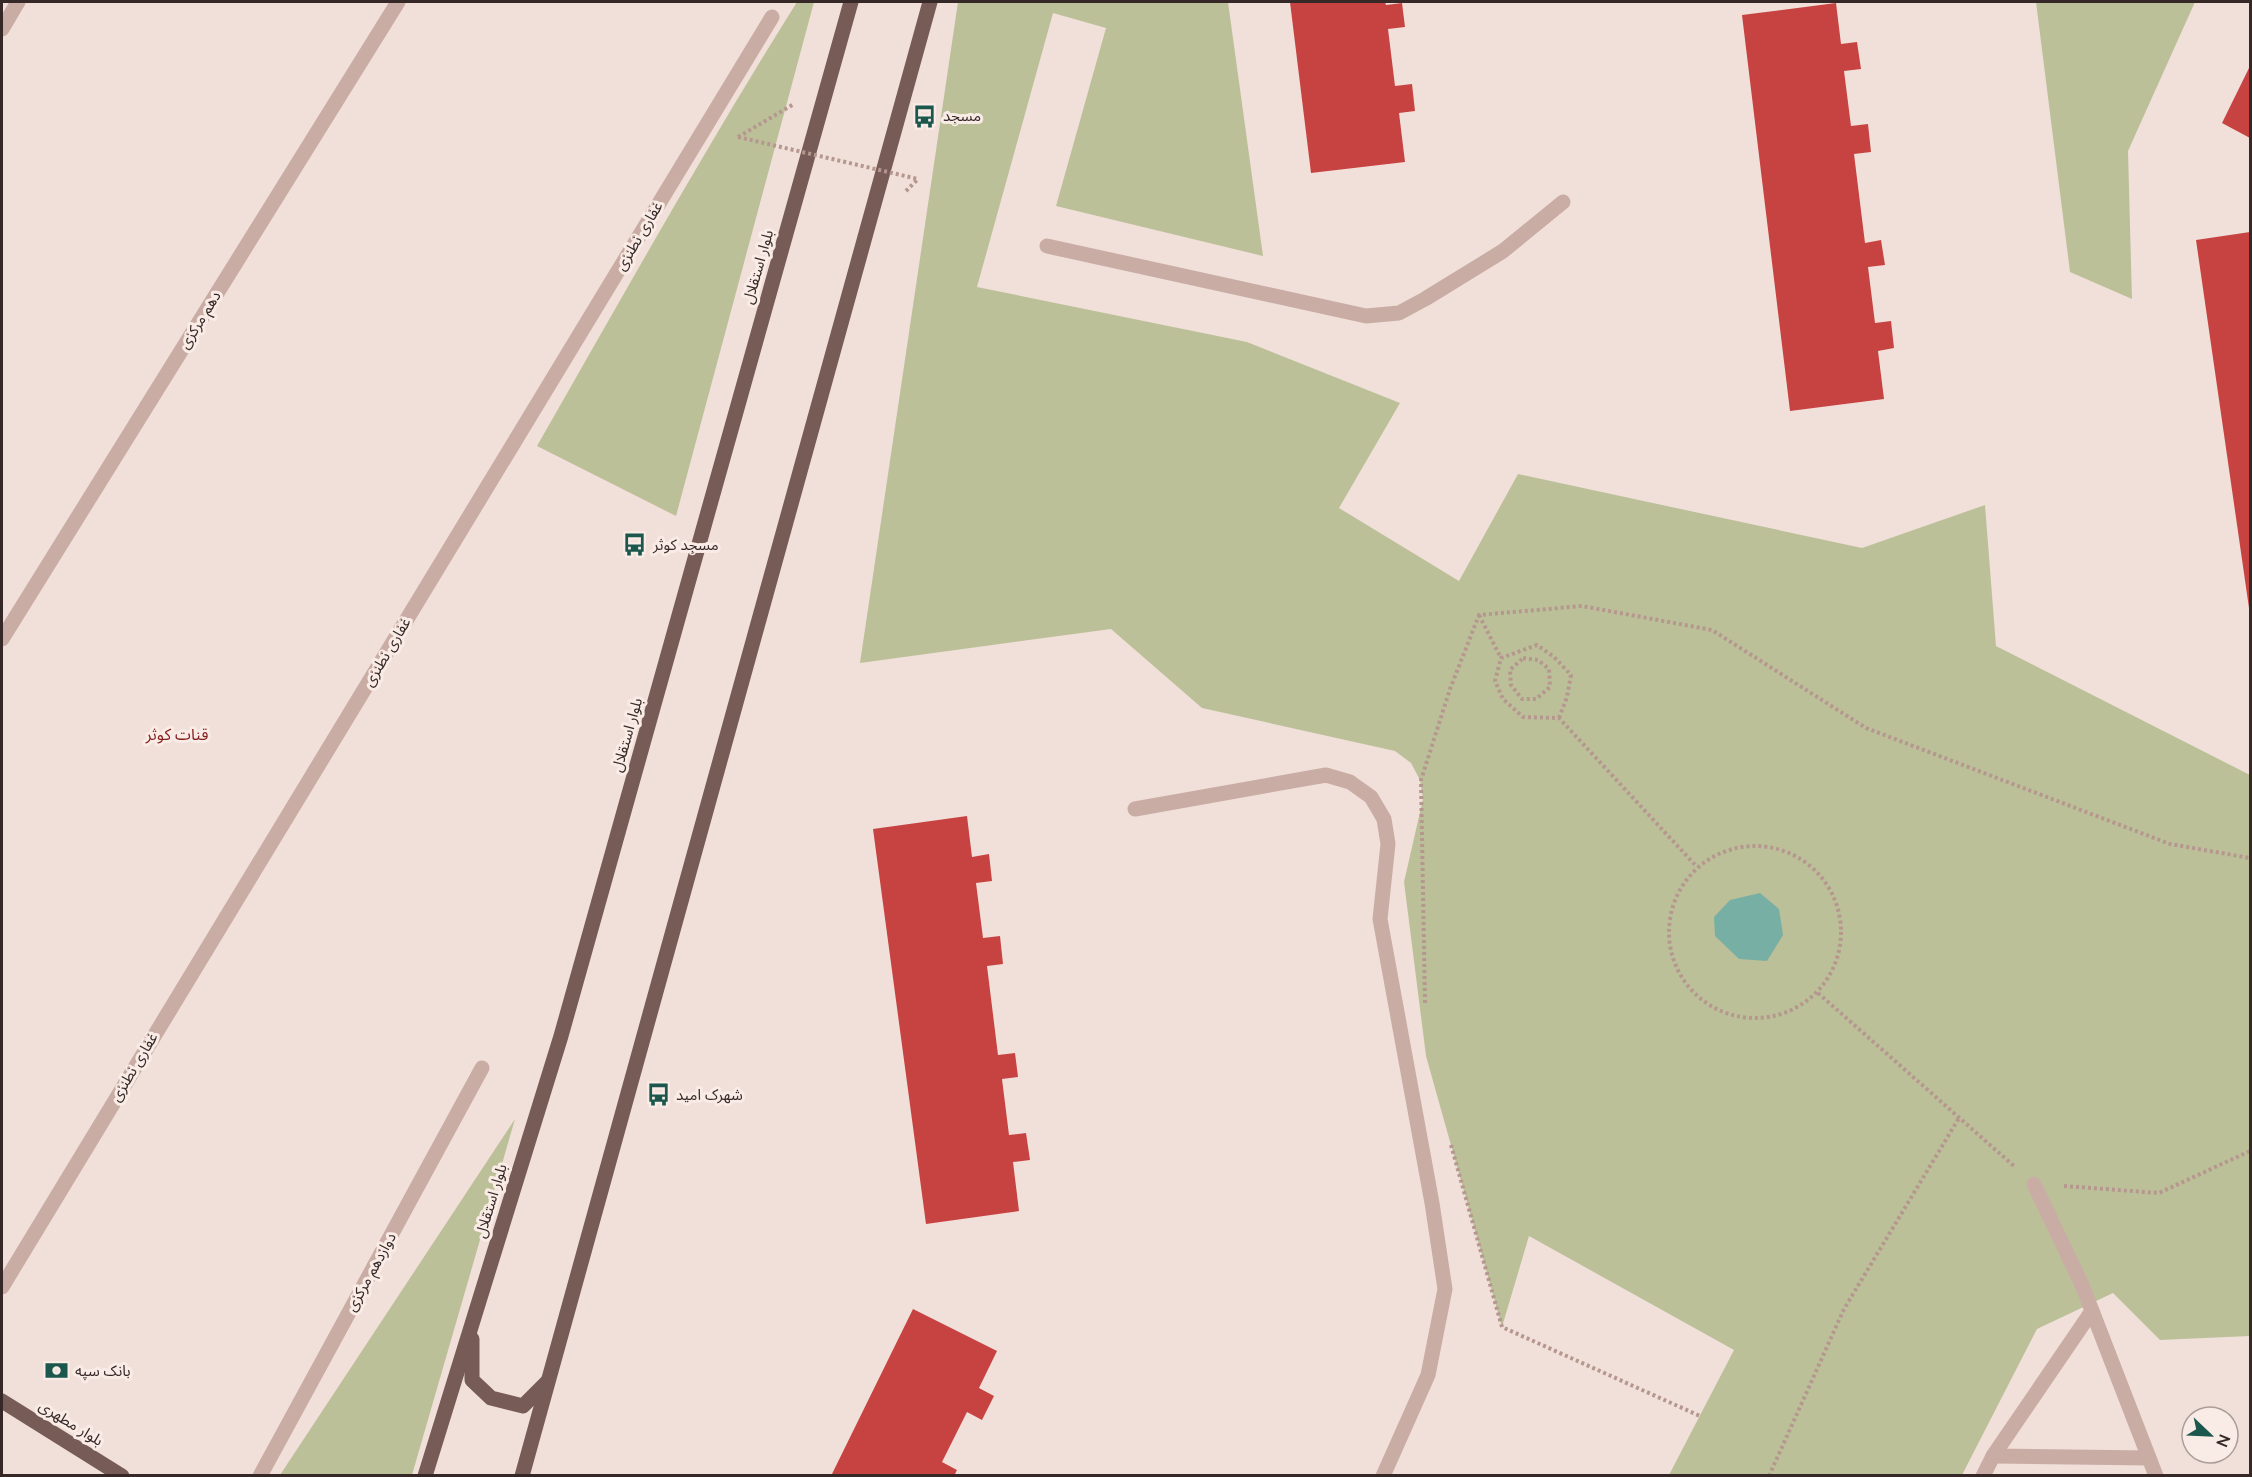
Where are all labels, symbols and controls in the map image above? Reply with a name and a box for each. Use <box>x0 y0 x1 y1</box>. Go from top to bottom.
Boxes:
bus stop icon: مسجد <box>912 103 938 129</box>
place label: مسجد <box>943 106 981 126</box>
street label: غفاری نطنزی <box>611 197 668 274</box>
street label: بلوار استقلال <box>738 228 778 306</box>
street label: دهم مرکزی <box>174 287 226 353</box>
bus stop icon: مسجد کوثر <box>622 532 648 558</box>
place label: مسجد کوثر <box>652 535 719 555</box>
street label: غفاری نطنزی <box>359 613 416 690</box>
street label: بلوار استقلال <box>607 696 647 774</box>
district label: قنات کوثر <box>145 724 208 746</box>
street label: غفاری نطنزی <box>106 1028 163 1105</box>
bus stop icon: شهرک امید <box>645 1082 671 1108</box>
place label: شهرک امید <box>676 1085 743 1105</box>
street label: بلوار استقلال <box>470 1162 512 1240</box>
street label: دوازدهم مرکزی <box>341 1229 402 1316</box>
bank icon: بانک سپه <box>44 1358 70 1384</box>
place label: بانک سپه <box>75 1361 131 1381</box>
street label: بلوار مطهری <box>35 1395 107 1451</box>
north arrow <box>2180 1405 2240 1465</box>
text: N <box>2210 1431 2235 1450</box>

